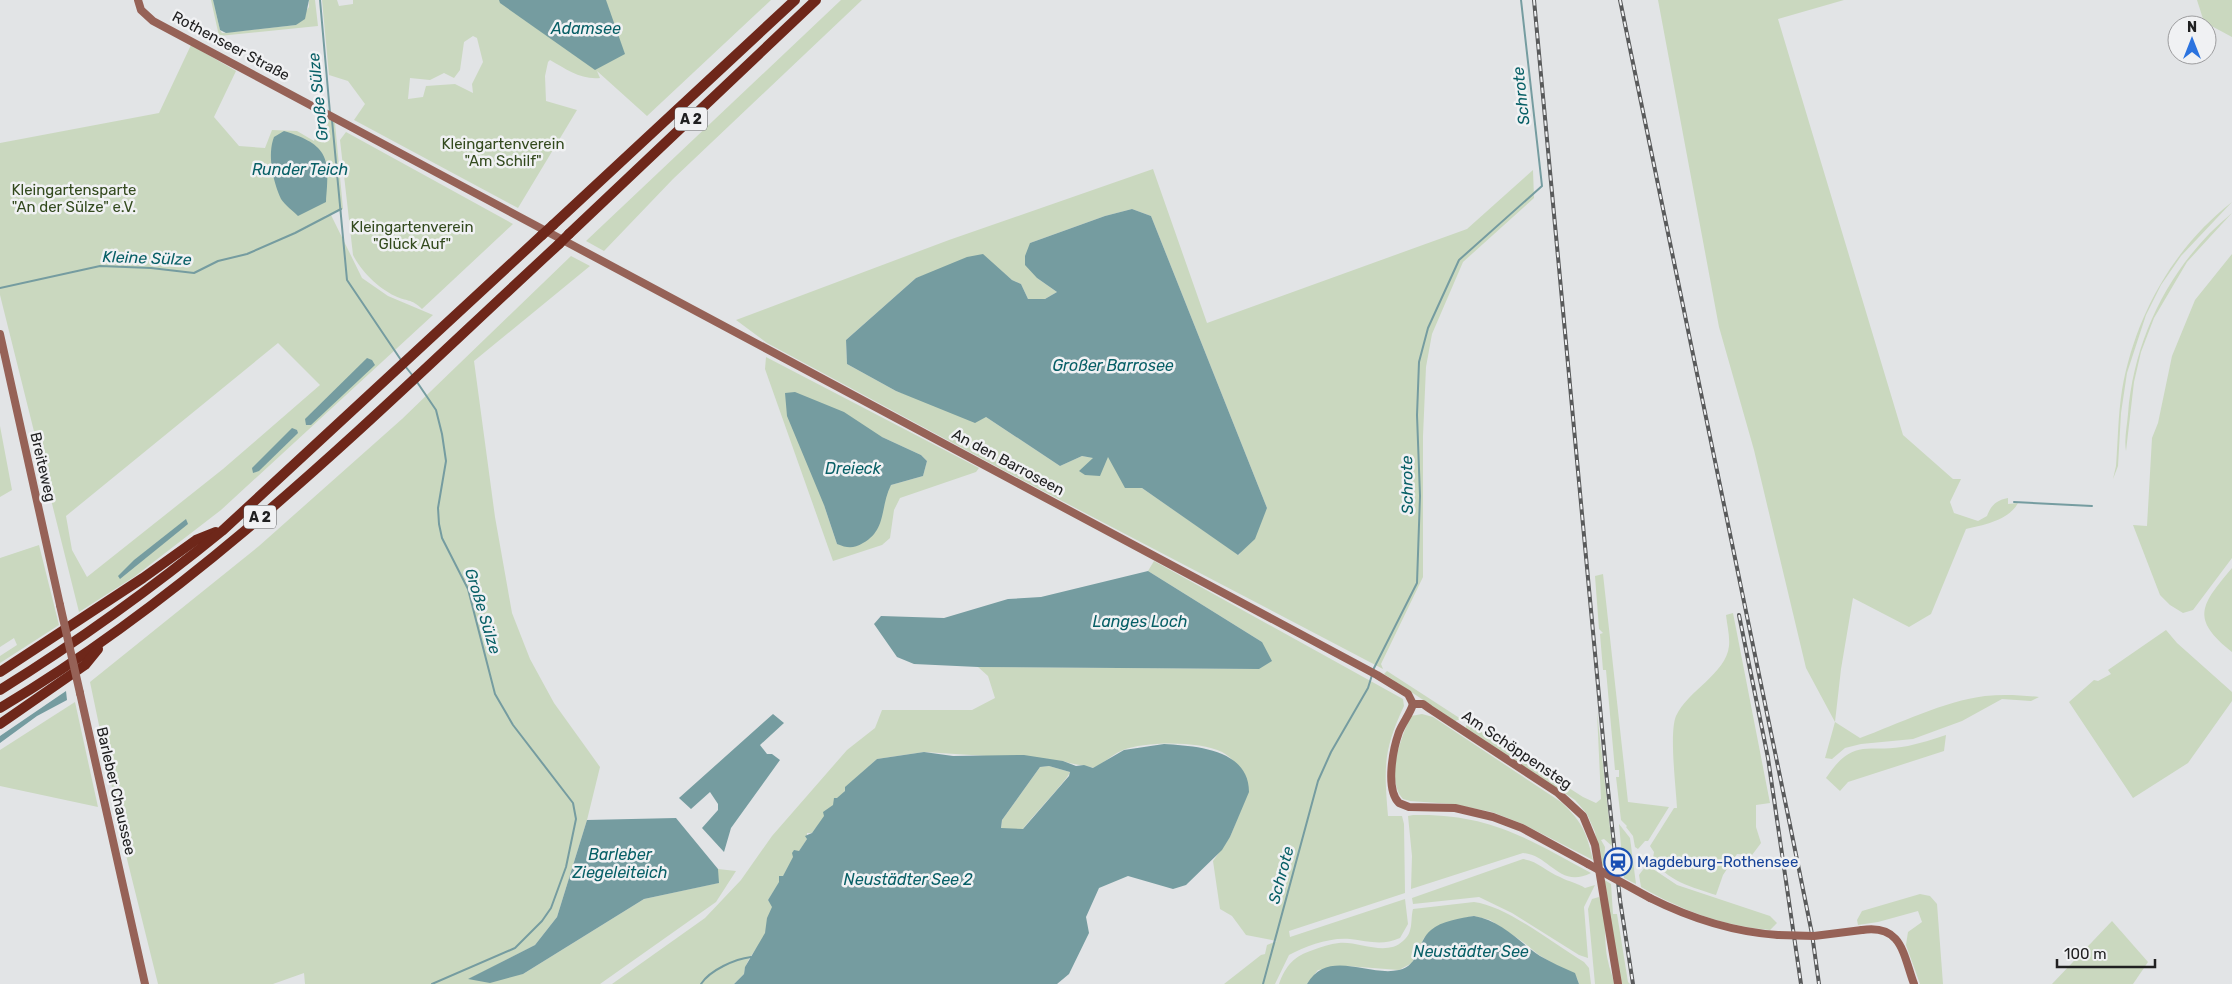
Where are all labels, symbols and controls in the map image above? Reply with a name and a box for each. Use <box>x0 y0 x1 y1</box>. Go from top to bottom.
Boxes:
street label: Rothenseer Straße <box>169 7 293 85</box>
north arrow <box>2167 15 2217 65</box>
water label: Adamsee <box>550 19 621 38</box>
text: N <box>2187 19 2197 36</box>
water label: Große Sülze <box>304 52 332 142</box>
water label: Schrote <box>1508 66 1534 126</box>
road number: A 2 <box>675 108 707 130</box>
park label: Kleingartenverein "Am Schilf" <box>442 135 564 170</box>
water label: Runder Teich <box>252 160 348 179</box>
park label: Kleingartensparte "An der Sülze" e.V. <box>12 181 136 216</box>
park label: Kleingartenverein "Glück Auf" <box>351 218 473 253</box>
water label: Kleine Sülze <box>102 247 192 269</box>
water label: Großer Barrosee <box>1052 356 1174 375</box>
street label: An den Barroseen <box>949 425 1067 499</box>
street label: Breiteweg <box>26 430 60 504</box>
water label: Schrote <box>1397 455 1417 514</box>
water label: Dreieck <box>825 459 882 478</box>
road number: A 2 <box>244 506 276 528</box>
water label: Große Sülze <box>461 566 505 656</box>
water label: Langes Loch <box>1093 612 1187 631</box>
street label: Am Schöppensteg <box>1459 707 1575 793</box>
street label: Barleber Chaussee <box>93 725 139 857</box>
water label: Schrote <box>1264 844 1298 906</box>
water label: Barleber Ziegeleiteich <box>571 845 668 882</box>
station icon: Magdeburg-Rothensee <box>1603 847 1633 877</box>
place label: Magdeburg-Rothensee <box>1637 853 1798 871</box>
water label: Neustädter See 2 <box>844 870 973 889</box>
scale bar <box>2057 936 2154 968</box>
water label: Neustädter See <box>1413 942 1529 961</box>
text: 100 m <box>2064 945 2106 963</box>

